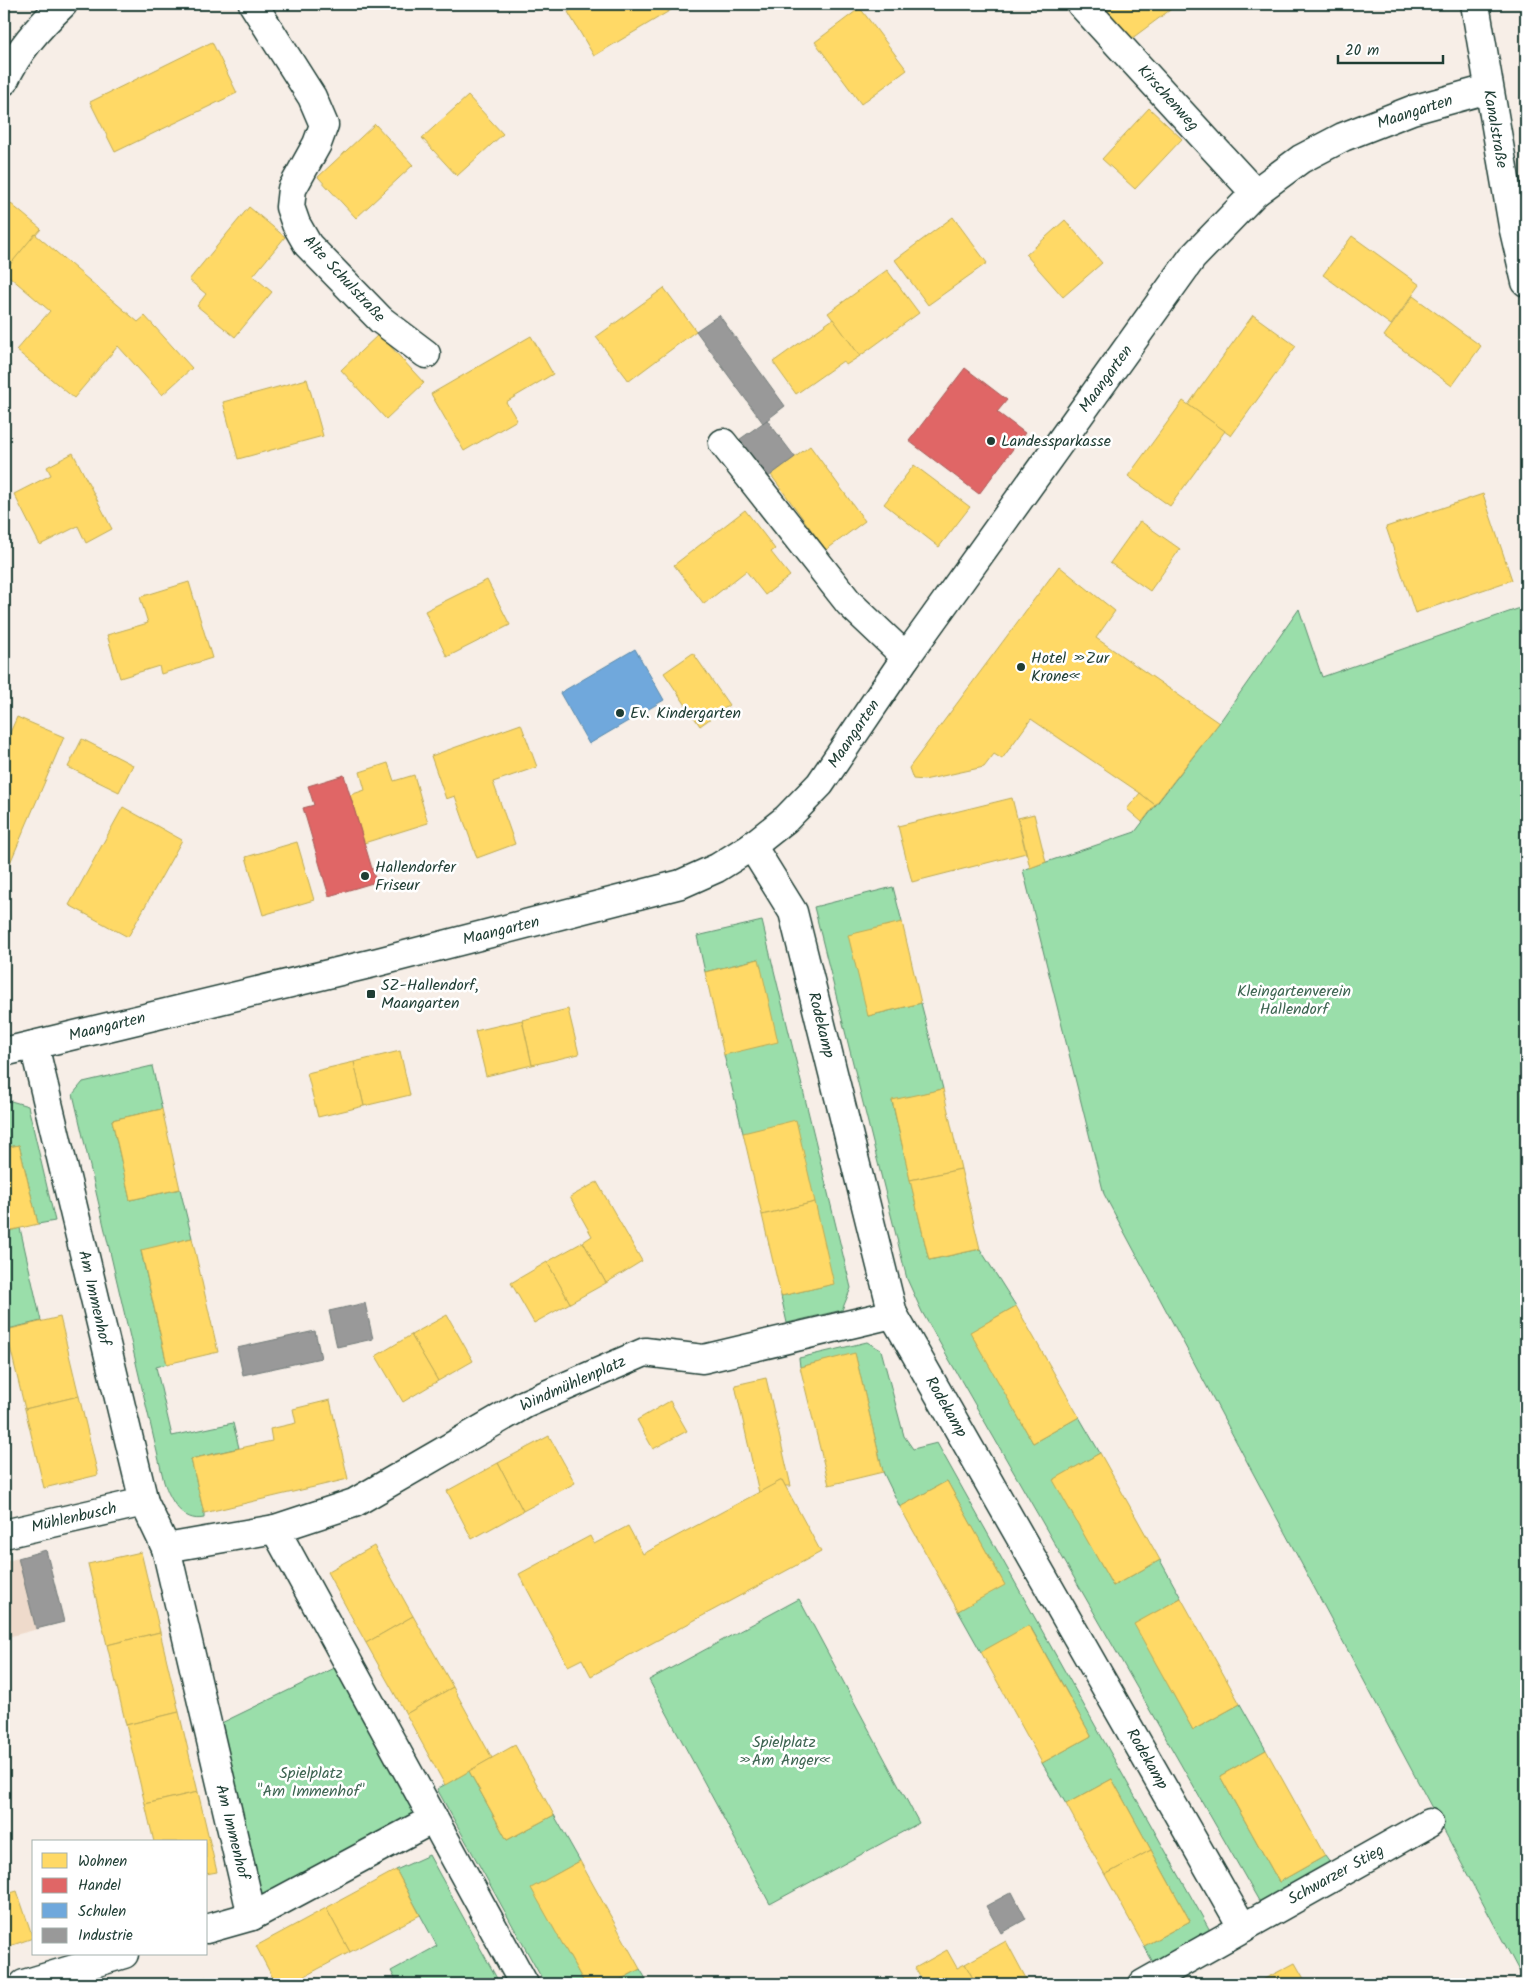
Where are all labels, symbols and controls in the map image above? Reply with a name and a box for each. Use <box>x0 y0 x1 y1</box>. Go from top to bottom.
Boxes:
scale bar <box>1338 32 1442 64</box>
text: 20 m <box>1345 39 1379 63</box>
street label: Kirschenweg <box>1131 59 1205 137</box>
street label: Maangarten <box>1374 88 1456 136</box>
street label: Kanalstraße <box>1476 88 1514 170</box>
street label: Alte Schulstraße <box>297 230 391 328</box>
street label: Maangarten <box>1073 340 1139 418</box>
place label: Landessparkasse <box>1001 429 1111 454</box>
marker: Landessparkasse <box>985 435 997 447</box>
place label: Hotel »Zur Krone« <box>1031 646 1111 689</box>
marker: Hotel »Zur Krone« <box>1015 661 1027 673</box>
street label: Maangarten <box>822 694 886 774</box>
place label: Ev. Kindergarten <box>630 701 741 726</box>
marker: Ev. Kindergarten <box>614 707 626 719</box>
place label: Hallendorfer Friseur <box>375 855 458 898</box>
marker: Hallendorfer Friseur <box>359 870 371 882</box>
street label: Maangarten <box>460 909 542 953</box>
place label: SZ-Hallendorf, Maangarten <box>381 973 479 1016</box>
park label: Kleingartenverein Hallendorf <box>1237 979 1351 1022</box>
marker: SZ-Hallendorf, Maangarten <box>365 988 377 1000</box>
street label: Rodekamp <box>801 989 841 1061</box>
street label: Maangarten <box>66 1005 148 1049</box>
street label: Am Immenhof <box>71 1248 118 1350</box>
street label: Windmühlenplatz <box>516 1349 630 1419</box>
street label: Rodekamp <box>918 1372 974 1443</box>
street label: Mühlenbusch <box>29 1496 119 1540</box>
street label: Rodekamp <box>1119 1724 1175 1795</box>
park label: Spielplatz »Am Anger« <box>738 1730 831 1773</box>
park label: Spielplatz "Am Immenhof" <box>257 1761 365 1804</box>
street label: Am Immenhof <box>208 1782 256 1884</box>
street label: Schwarzer Stieg <box>1283 1838 1389 1912</box>
legend <box>32 1840 208 1956</box>
text: Wohnen <box>78 1850 127 1874</box>
text: Handel <box>78 1874 121 1898</box>
text: Schulen <box>78 1900 126 1924</box>
text: Industrie <box>78 1924 133 1948</box>

